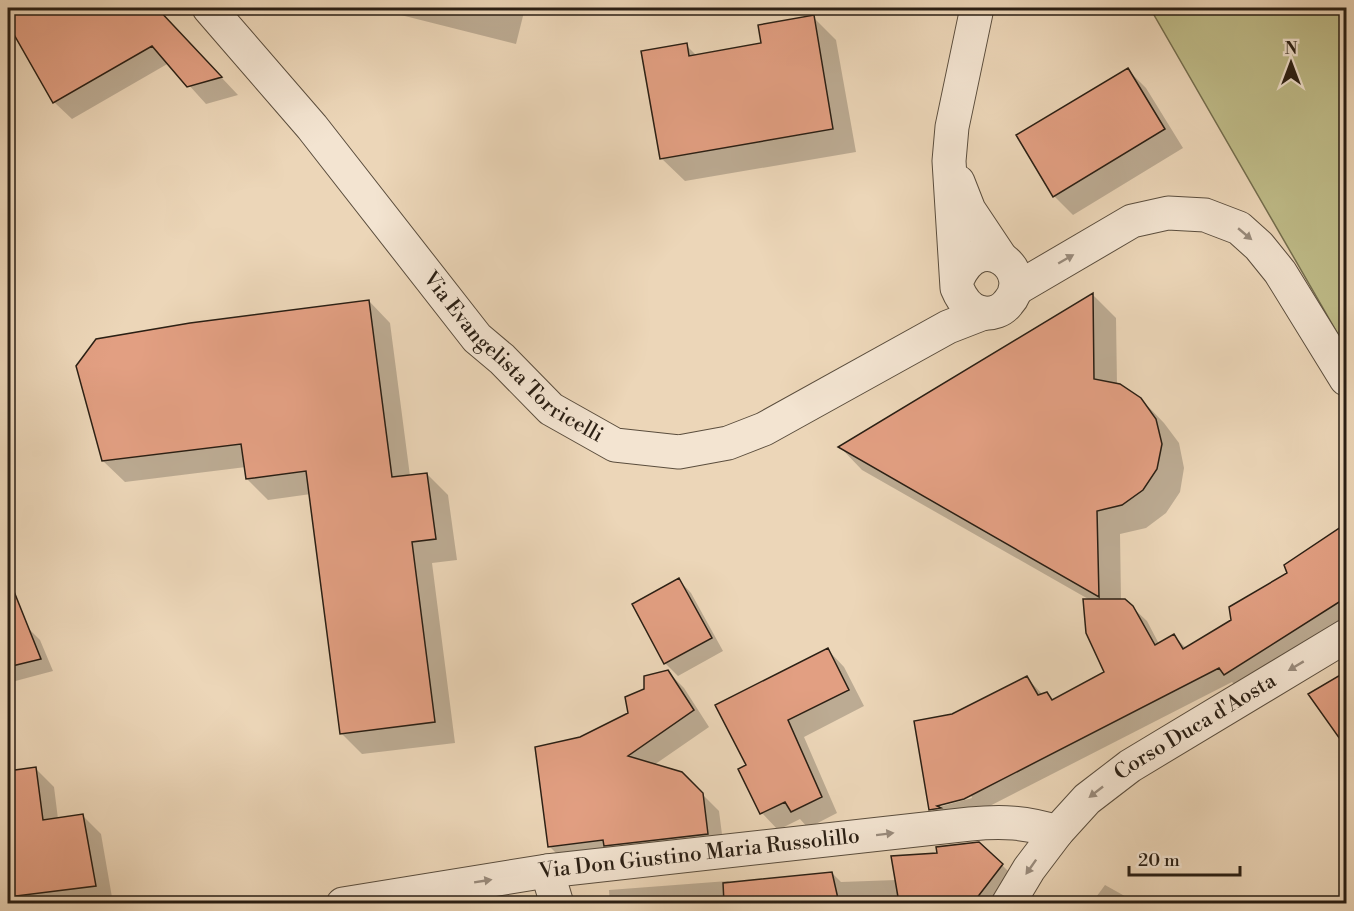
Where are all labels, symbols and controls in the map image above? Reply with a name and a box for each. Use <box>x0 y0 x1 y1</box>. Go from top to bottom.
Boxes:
north arrow <box>1261 33 1321 93</box>
text: N <box>1285 39 1298 59</box>
one-way arrow <box>1237 227 1252 240</box>
one-way arrow <box>1058 254 1074 265</box>
street label: Via Evangelista Torricelli <box>416 266 608 449</box>
one-way arrow <box>1288 660 1304 671</box>
street label: Corso Duca d'Aosta <box>1109 668 1281 786</box>
one-way arrow <box>1089 786 1104 798</box>
street label: Via Don Giustino Maria Russolillo <box>536 823 861 885</box>
one-way arrow <box>876 829 895 838</box>
scale bar <box>1129 839 1240 877</box>
text: 20 m <box>1138 849 1180 872</box>
one-way arrow <box>1025 858 1037 874</box>
one-way arrow <box>474 877 493 886</box>

